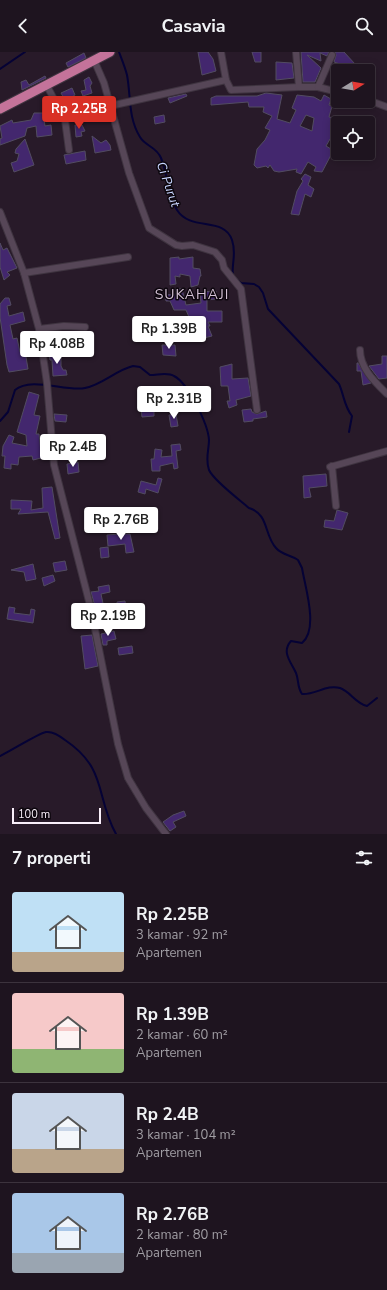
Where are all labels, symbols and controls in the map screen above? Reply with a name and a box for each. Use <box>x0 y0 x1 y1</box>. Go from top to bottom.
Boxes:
text: Casavia <box>161 14 226 38</box>
icon: back <box>12 15 34 37</box>
icon: search <box>353 15 375 37</box>
north arrow <box>331 64 375 108</box>
map controls <box>331 64 375 160</box>
pin: Rp 2.25B <box>38 96 120 130</box>
text: Rp 2.25B <box>51 100 107 118</box>
button: locate <box>331 116 375 160</box>
water label: Ci Purut <box>152 159 184 210</box>
district label: SUKAHAJI <box>155 285 229 304</box>
pin: Rp 1.39B <box>128 316 210 350</box>
text: Rp 1.39B <box>141 320 197 338</box>
pin: Rp 4.08B <box>16 331 98 365</box>
text: Rp 4.08B <box>29 335 85 353</box>
pin: Rp 2.31B <box>133 386 215 420</box>
text: Rp 2.31B <box>146 390 202 408</box>
pin: Rp 2.4B <box>36 434 110 468</box>
text: Rp 2.4B <box>49 438 97 456</box>
pin: Rp 2.76B <box>80 507 162 541</box>
text: Rp 2.76B <box>93 511 149 529</box>
pin: Rp 2.19B <box>67 603 149 637</box>
text: Rp 2.19B <box>80 607 136 625</box>
scale bar <box>12 806 101 825</box>
text: 100 m <box>18 807 50 822</box>
text: 7 properti <box>12 847 91 870</box>
icon: filters <box>353 847 375 869</box>
text: Rp 2.25B <box>136 903 209 926</box>
icon: home <box>44 908 92 956</box>
text: 3 kamar · 92 m² <box>136 926 228 944</box>
text: Apartemen <box>136 944 202 962</box>
text: Rp 1.39B <box>136 1003 209 1026</box>
icon: home <box>44 1009 92 1057</box>
text: 2 kamar · 60 m² <box>136 1026 228 1044</box>
text: Apartemen <box>136 1044 202 1062</box>
text: Rp 2.4B <box>136 1103 199 1126</box>
icon: home <box>44 1109 92 1157</box>
text: 3 kamar · 104 m² <box>136 1126 236 1144</box>
text: Apartemen <box>136 1144 202 1162</box>
text: Rp 2.76B <box>136 1203 209 1226</box>
icon: home <box>44 1209 92 1257</box>
text: 2 kamar · 80 m² <box>136 1226 228 1244</box>
text: Apartemen <box>136 1244 202 1262</box>

